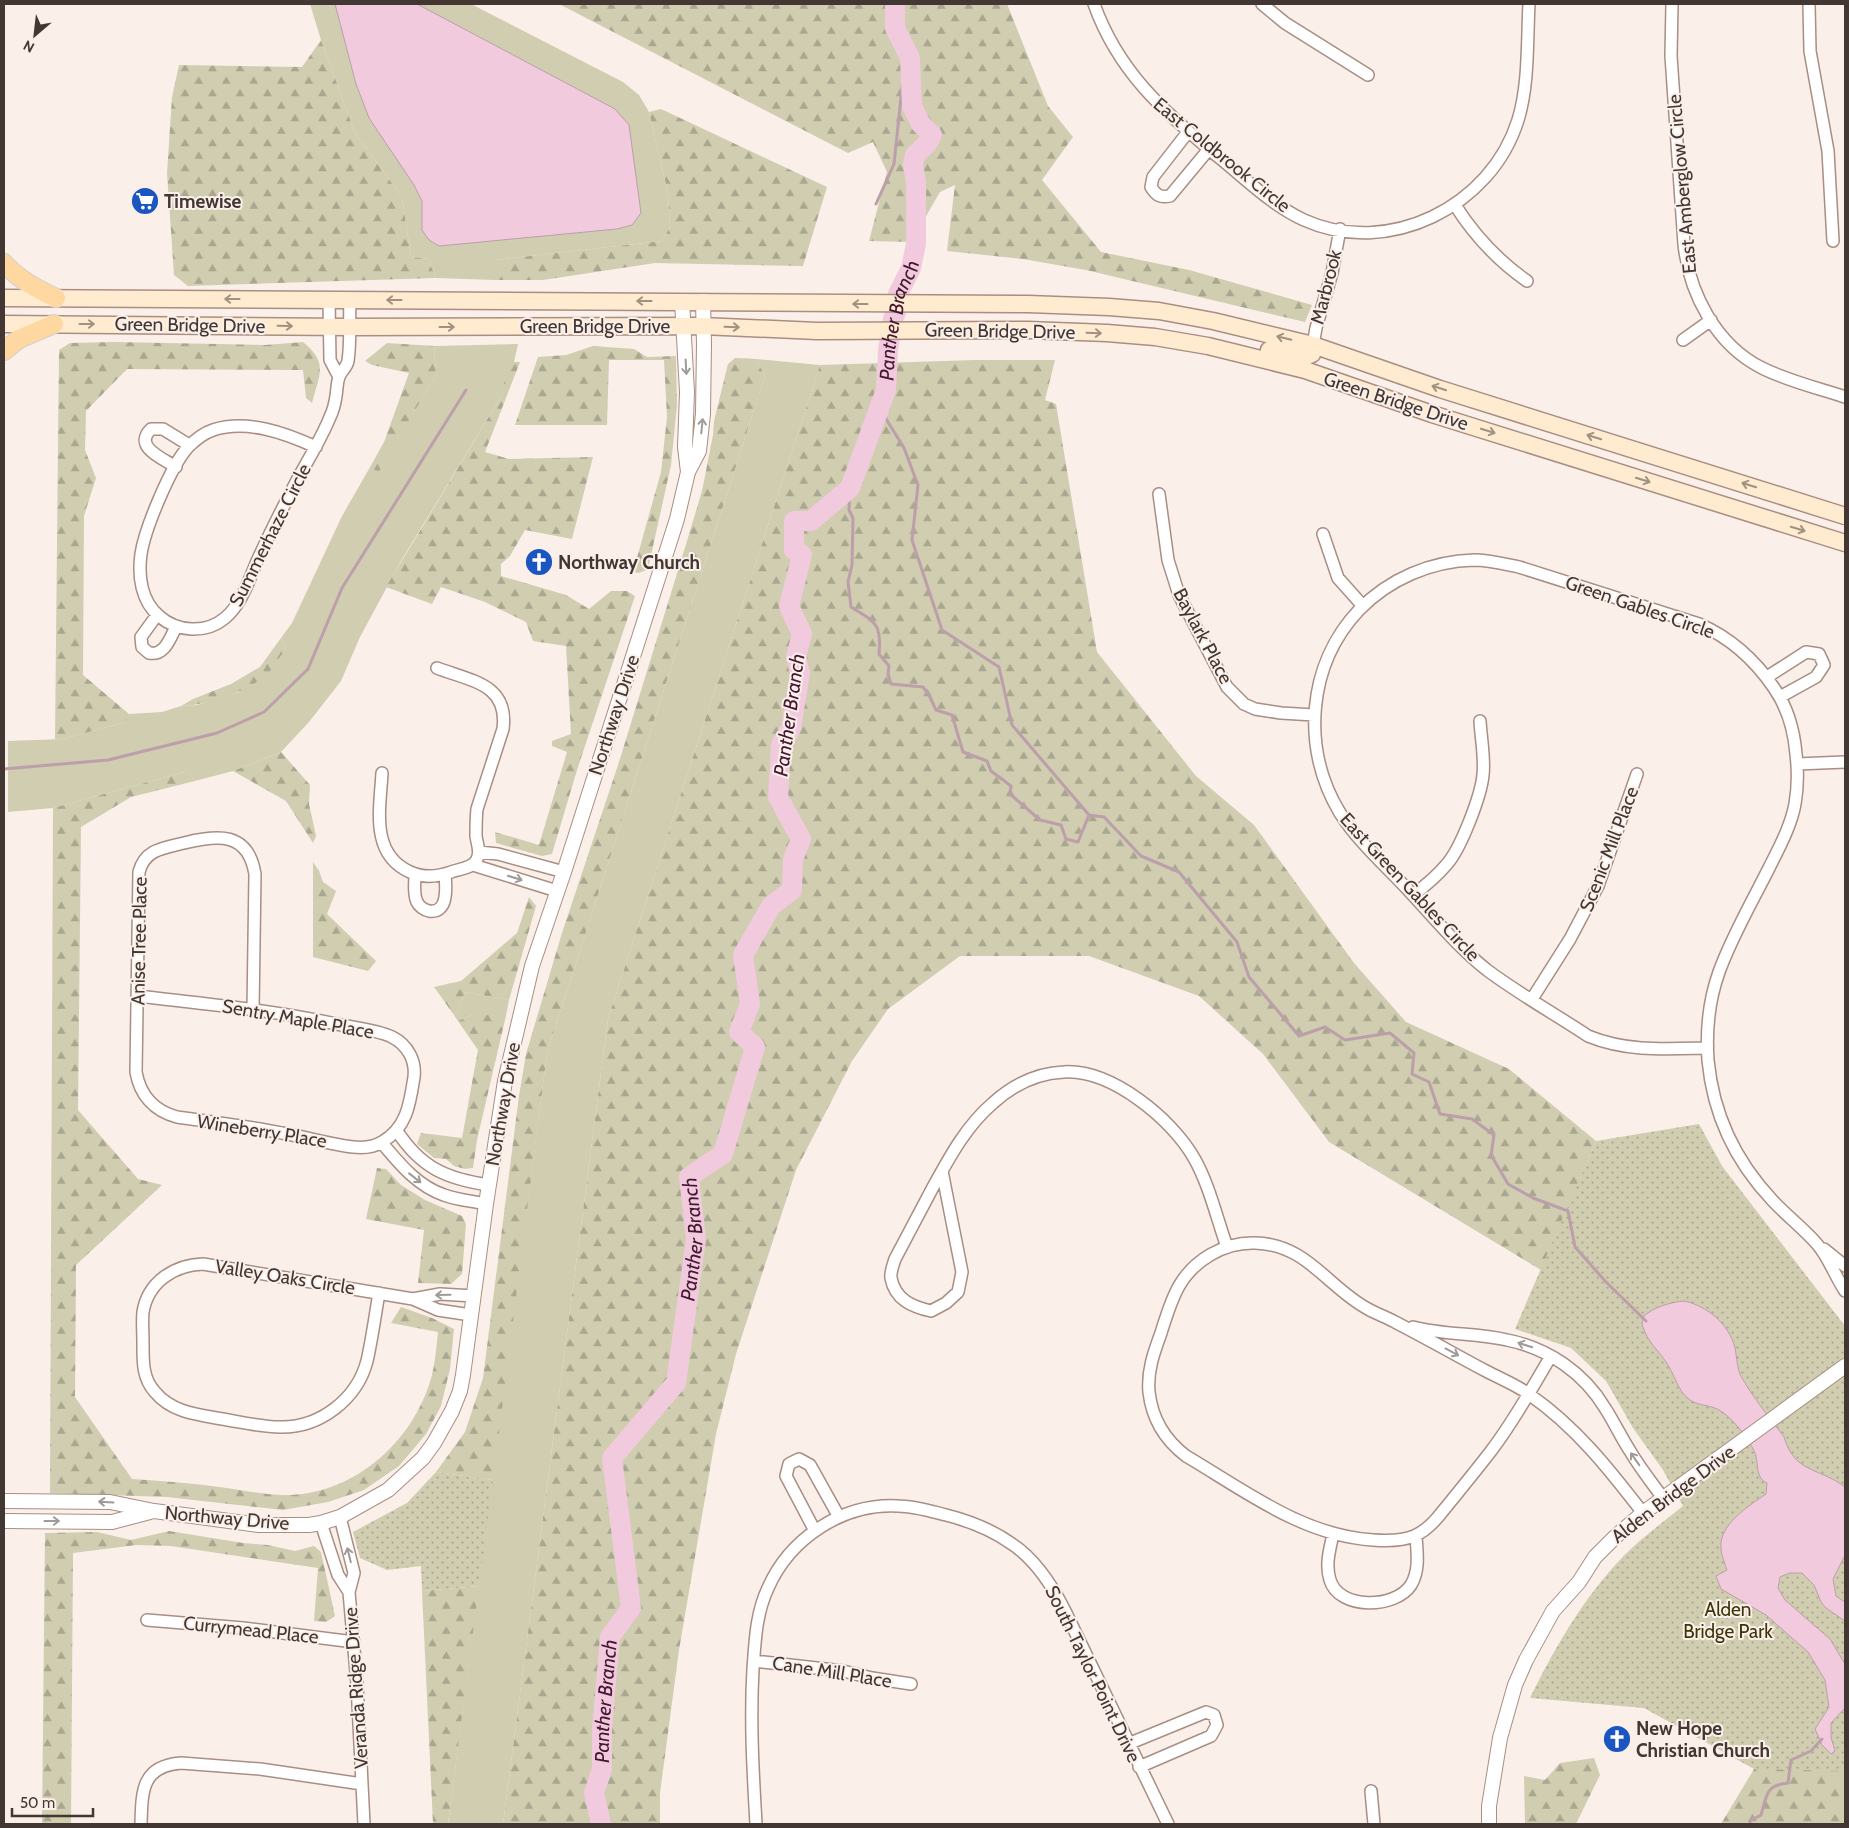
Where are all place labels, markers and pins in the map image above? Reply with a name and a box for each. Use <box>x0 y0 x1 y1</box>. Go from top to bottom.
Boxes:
supermarket icon: Timewise <box>130 186 160 216</box>
place label: Timewise <box>164 190 242 213</box>
church icon: Northway Church <box>524 547 554 577</box>
place label: Northway Church <box>558 551 700 574</box>
place label: New Hope Christian Church <box>1636 1717 1770 1762</box>
church icon: New Hope Christian Church <box>1602 1724 1632 1754</box>

